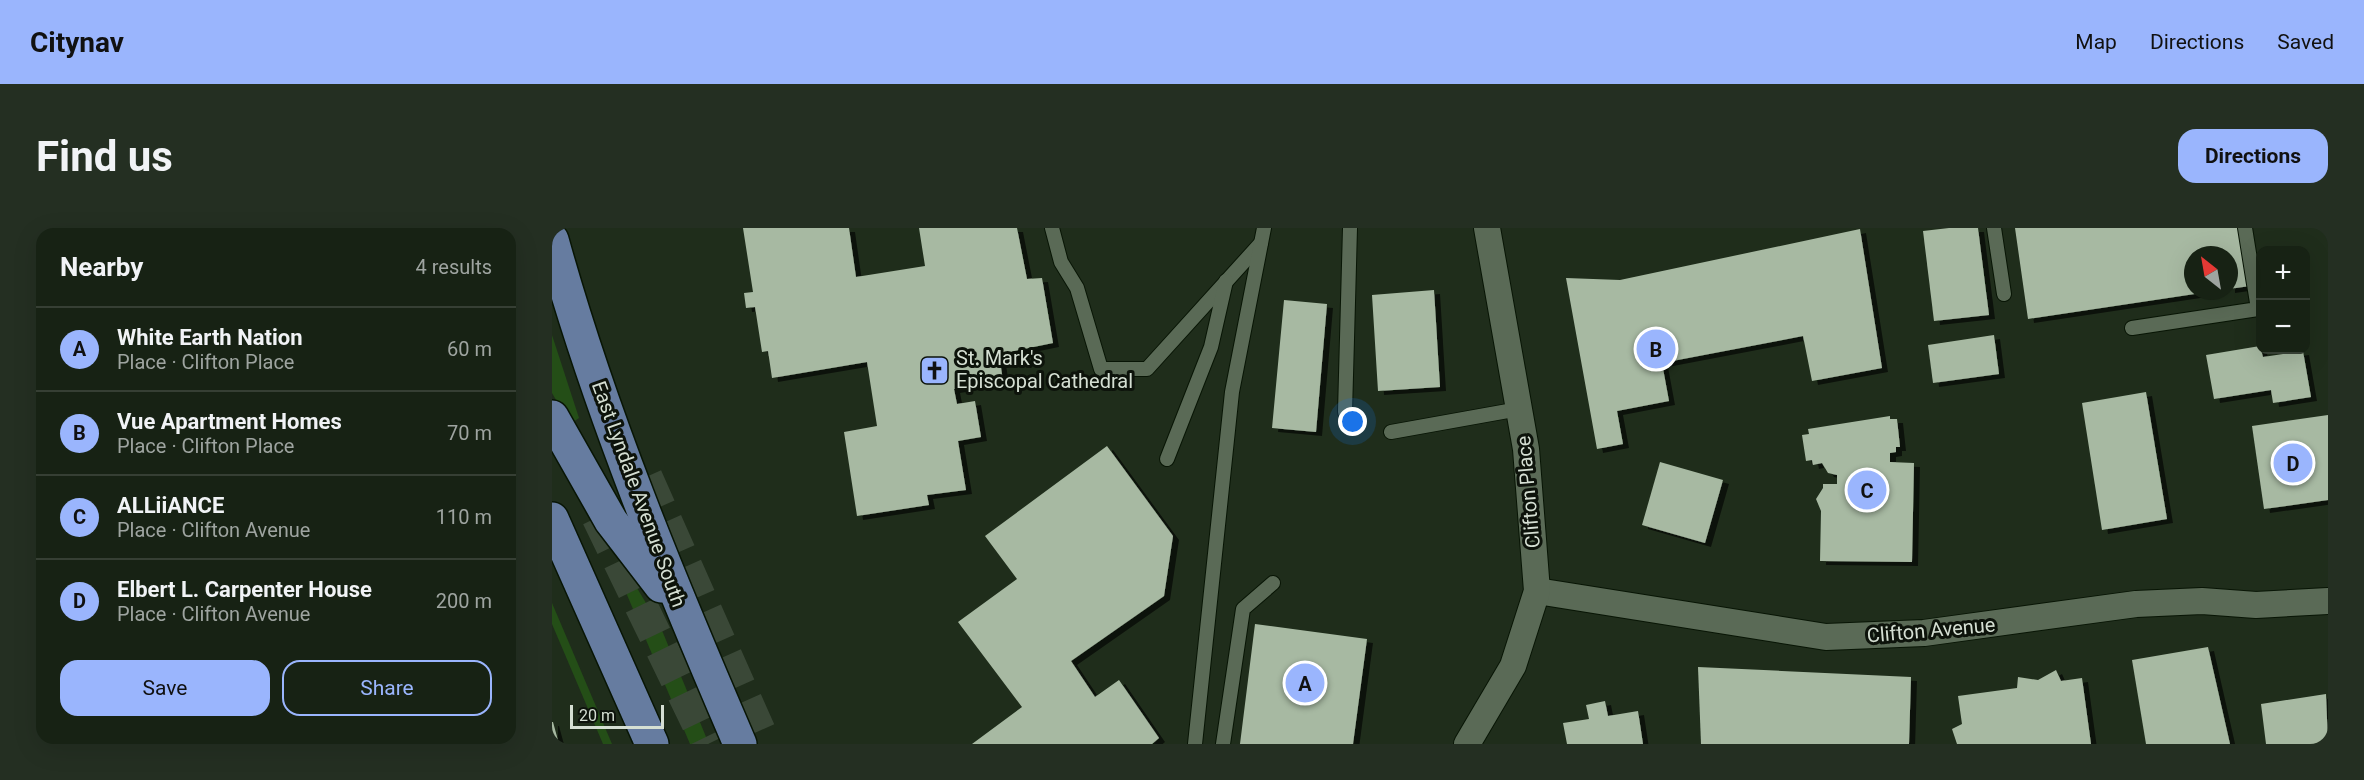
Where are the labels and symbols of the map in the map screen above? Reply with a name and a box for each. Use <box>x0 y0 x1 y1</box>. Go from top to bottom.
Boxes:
north arrow <box>2184 246 2238 300</box>
pin: B <box>1636 326 1676 372</box>
place label: St. Mark's Episcopal Cathedral <box>956 346 1133 393</box>
church icon: St. Mark's Episcopal Cathedral <box>919 354 951 386</box>
street label: East Lyndale Avenue South <box>587 378 691 610</box>
your location <box>1338 407 1367 436</box>
street label: Clifton Place <box>1511 435 1545 549</box>
pin: D <box>2274 440 2312 486</box>
pin: C <box>1848 468 1886 512</box>
street label: Clifton Avenue <box>1866 612 1996 648</box>
pin: A <box>1286 660 1324 706</box>
scale bar <box>570 702 664 730</box>

